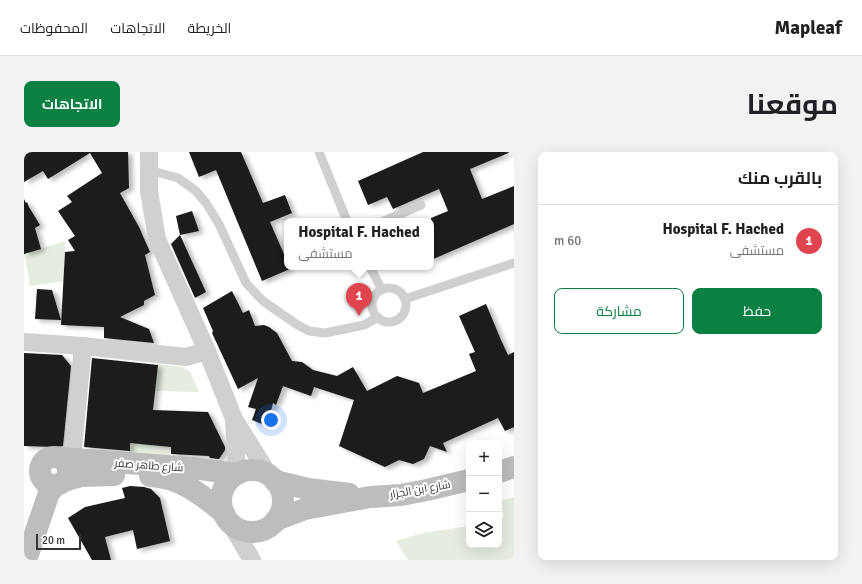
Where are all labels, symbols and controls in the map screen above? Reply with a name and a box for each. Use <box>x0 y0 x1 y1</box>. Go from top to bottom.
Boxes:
text: Mapleaf <box>774 16 842 40</box>
text: المحفوظات <box>20 20 88 37</box>
text: الاتجاهات <box>110 20 166 37</box>
text: الخريطة <box>188 20 231 37</box>
button: الاتجاهات <box>24 81 120 127</box>
text: موقعنا <box>747 88 838 122</box>
text: بالقرب منك <box>738 168 822 189</box>
popup <box>284 218 434 270</box>
text: Hospital F. Hached <box>662 220 784 238</box>
text: Hospital F. Hached <box>298 223 420 241</box>
text: 60 m <box>554 233 581 249</box>
text: 1 <box>805 233 813 249</box>
text: مستشفى <box>730 243 784 259</box>
text: مستشفى <box>298 246 353 262</box>
pin: 1 <box>346 283 372 316</box>
button: مشاركة <box>554 288 684 334</box>
button: حفظ <box>692 288 822 334</box>
your location <box>261 410 281 430</box>
map controls <box>466 440 502 548</box>
button: + <box>466 440 502 476</box>
street label: شارع طاهر صفر <box>113 457 184 475</box>
button: − <box>466 476 502 512</box>
street label: شارع ابن الجزار <box>388 478 452 502</box>
button: layers <box>466 512 502 548</box>
scale bar <box>36 532 81 551</box>
text: 20 m <box>42 534 65 547</box>

